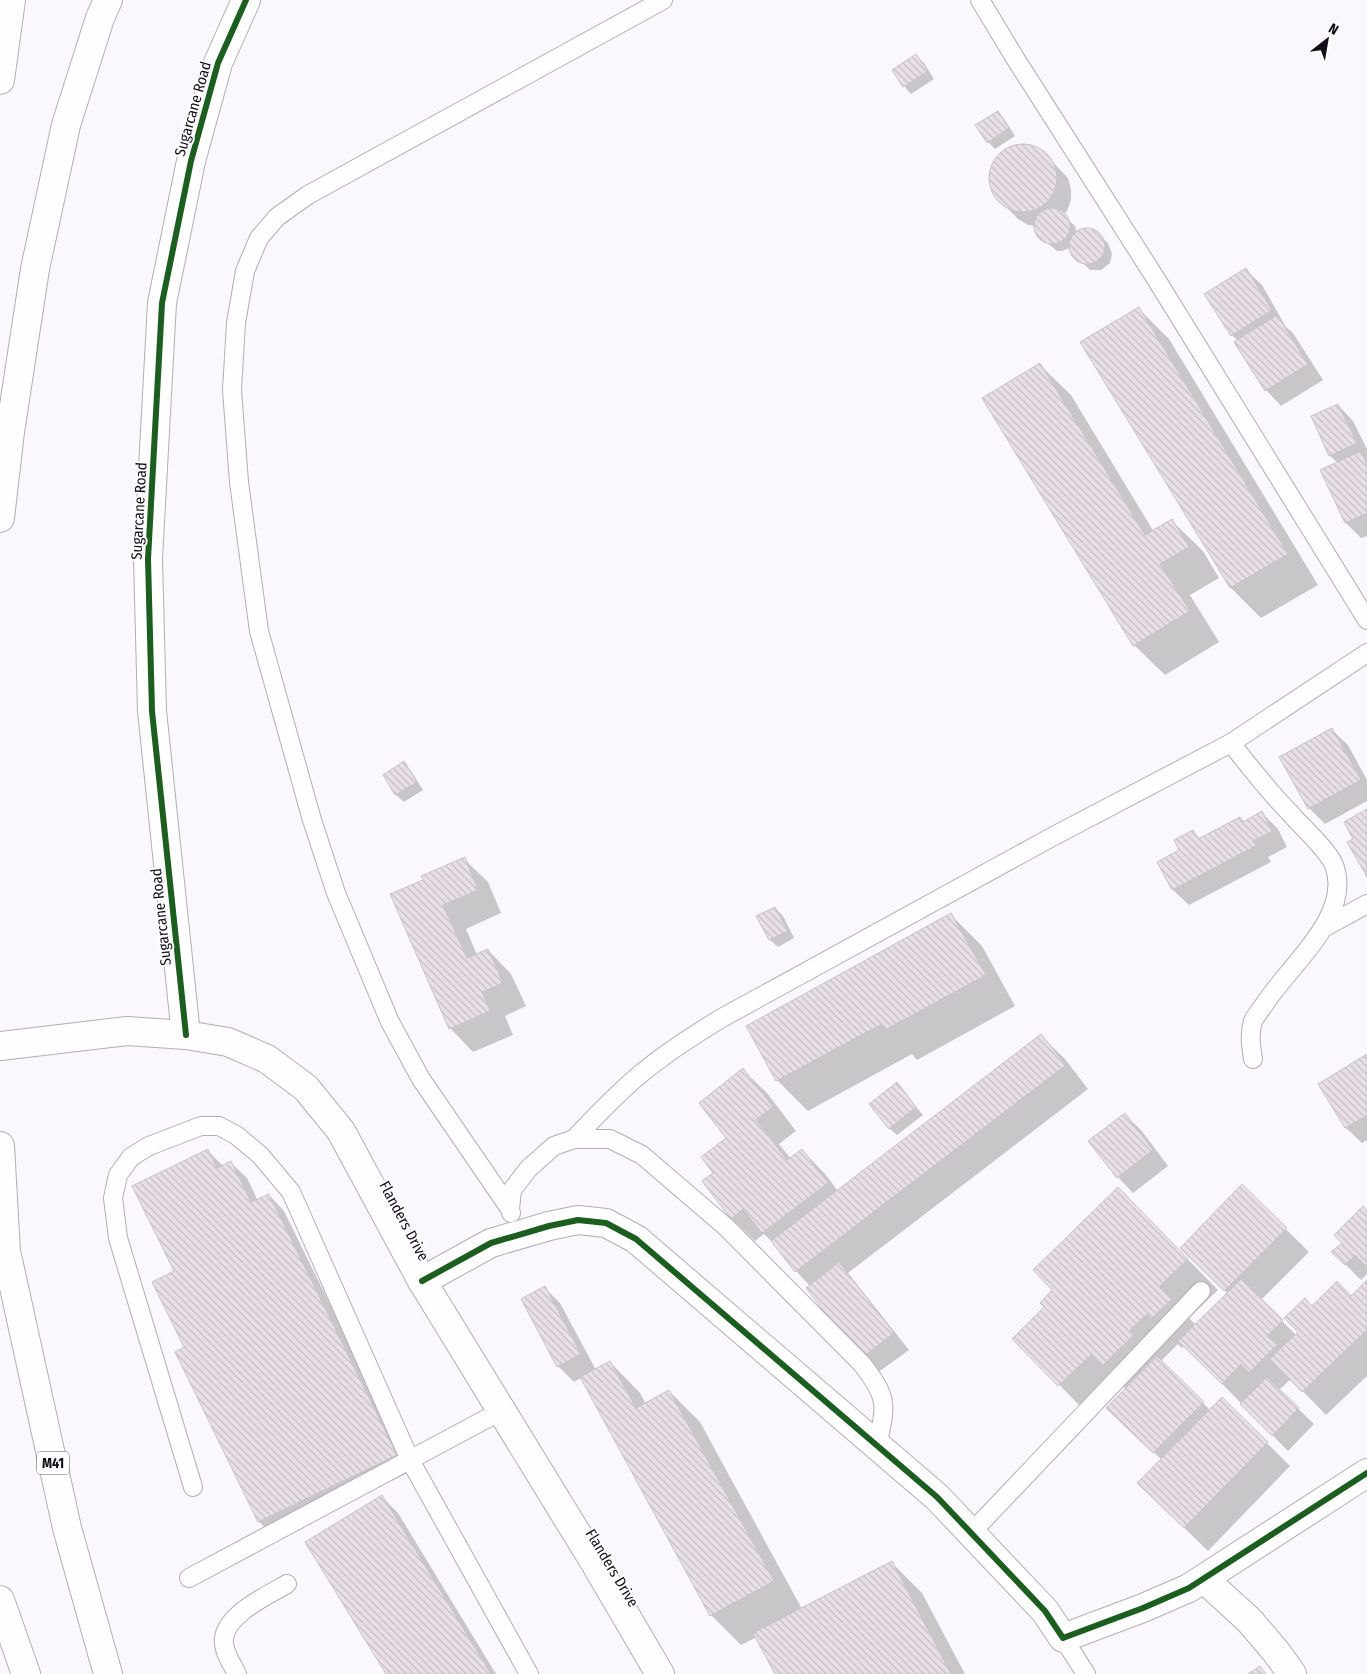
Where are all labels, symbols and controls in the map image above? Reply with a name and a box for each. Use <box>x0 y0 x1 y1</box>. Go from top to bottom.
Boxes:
north arrow <box>1302 15 1352 65</box>
text: N <box>1325 20 1341 39</box>
street label: Sugarcane Road <box>171 60 215 158</box>
street label: Sugarcane Road <box>127 462 151 560</box>
street label: Sugarcane Road <box>147 867 175 967</box>
street label: Flanders Drive <box>375 1178 433 1264</box>
road number: M41 <box>37 1452 69 1475</box>
street label: Flanders Drive <box>582 1526 642 1610</box>

